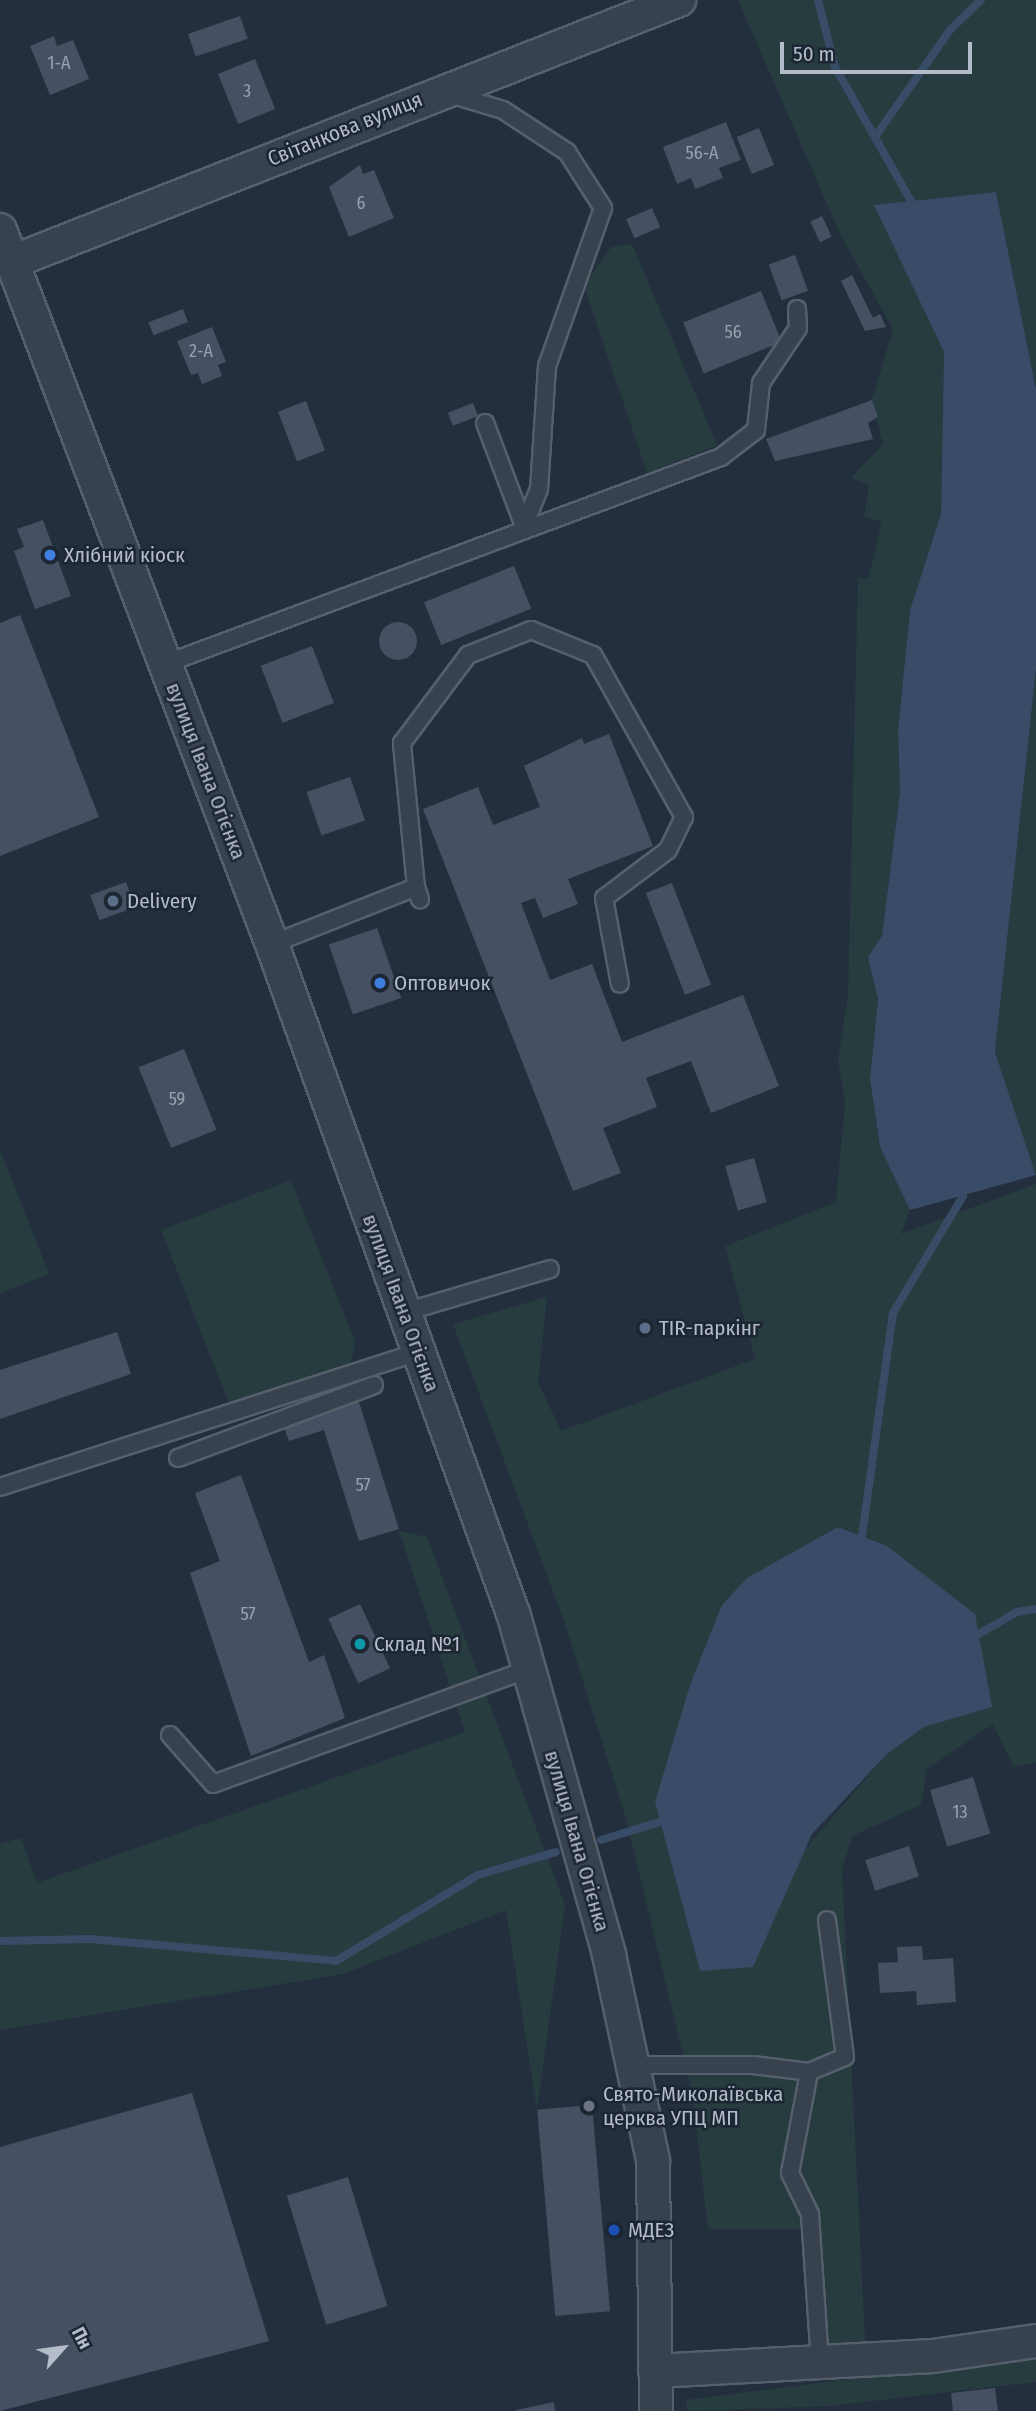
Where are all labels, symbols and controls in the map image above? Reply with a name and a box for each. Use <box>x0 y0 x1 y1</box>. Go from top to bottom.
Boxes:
scale bar <box>784 28 976 72</box>
text: 50 m <box>793 41 835 67</box>
house number: 1-А <box>48 52 70 74</box>
house number: 3 <box>243 80 251 102</box>
street label: Світанкова вулиця <box>264 86 426 172</box>
house number: 56-А <box>685 142 719 164</box>
house number: 6 <box>357 192 365 214</box>
house number: 56 <box>724 321 742 343</box>
house number: 2-А <box>189 340 213 362</box>
place label: Хлібний кіоск <box>64 542 185 568</box>
marker: Хлібний кіоск <box>42 547 58 563</box>
street label: вулиця Івана Огієнка <box>161 679 251 863</box>
place label: Delivery <box>127 888 197 914</box>
marker: Delivery <box>105 893 121 909</box>
place label: Оптовичок <box>394 970 490 996</box>
marker: Оптовичок <box>372 975 388 991</box>
house number: 59 <box>169 1088 185 1110</box>
street label: вулиця Івана Огієнка <box>357 1211 445 1395</box>
place label: TIR-паркінг <box>659 1315 760 1341</box>
marker: TIR-паркінг <box>637 1320 653 1336</box>
house number: 57 <box>355 1474 371 1496</box>
house number: 57 <box>240 1603 256 1625</box>
place label: Склад №1 <box>374 1631 460 1657</box>
marker: Склад №1 <box>352 1636 368 1652</box>
street label: вулиця Івана Огієнка <box>539 1748 615 1934</box>
house number: 13 <box>952 1801 968 1823</box>
place label: Свято-Миколаївська церква УПЦ МП <box>603 2081 783 2131</box>
marker: Свято-Миколаївська церква УПЦ МП <box>581 2098 597 2114</box>
place label: МДЕЗ <box>628 2217 674 2243</box>
marker: МДЕЗ <box>606 2222 622 2238</box>
north arrow <box>28 2313 98 2383</box>
text: Пн <box>67 2323 97 2353</box>

